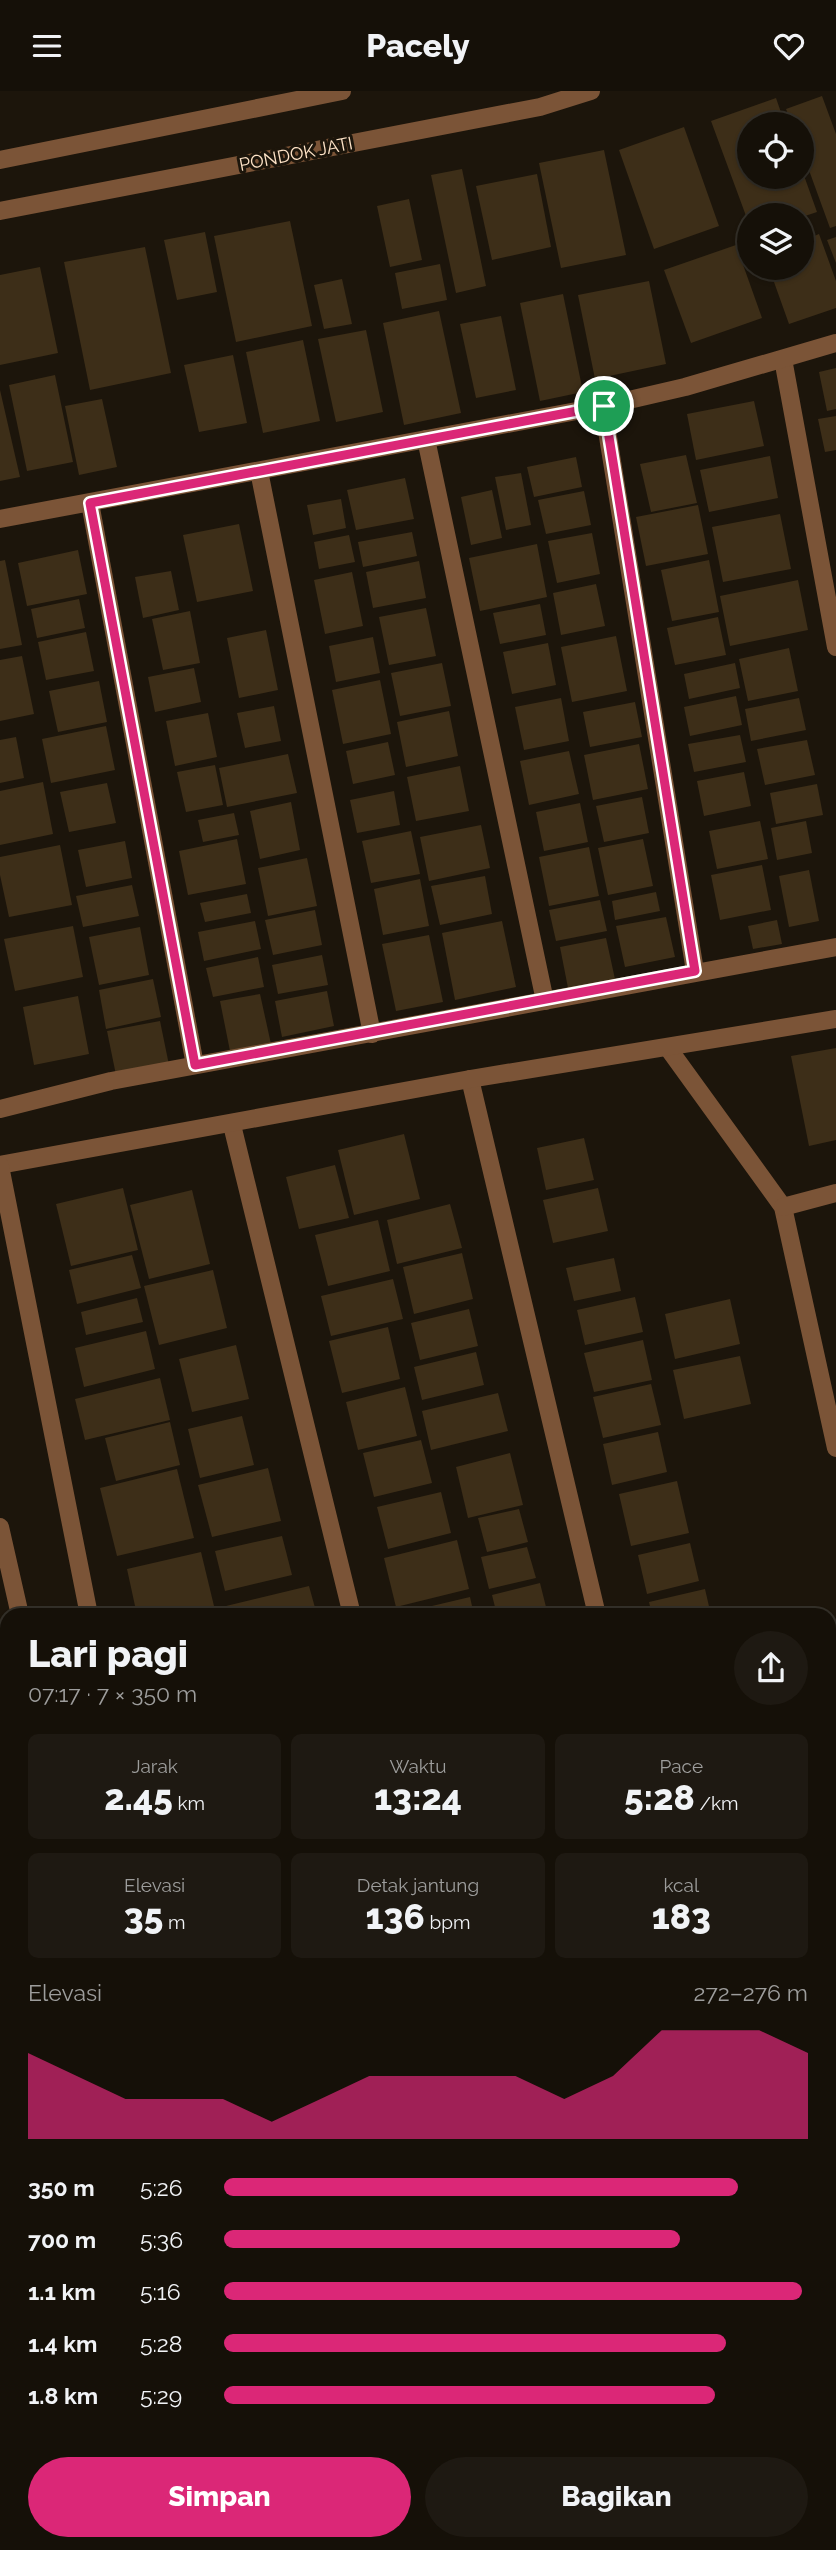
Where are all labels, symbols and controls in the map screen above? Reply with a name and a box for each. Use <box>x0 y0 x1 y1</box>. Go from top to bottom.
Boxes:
icon: menu <box>28 27 66 65</box>
text: Pacely <box>366 27 470 64</box>
icon: heart <box>770 27 808 65</box>
map controls <box>737 112 814 280</box>
button: locate <box>737 112 814 189</box>
street label: PONDOK JATI <box>237 132 354 175</box>
button: layers <box>737 203 814 280</box>
pin <box>574 376 634 436</box>
icon: arrive <box>585 387 623 425</box>
text: Lari pagi <box>28 1631 188 1676</box>
button: share <box>734 1631 808 1705</box>
text: 07:17 · 7 × 350 m <box>28 1680 197 1707</box>
text: Jarak <box>131 1755 178 1777</box>
text: Waktu <box>390 1755 446 1777</box>
text: Pace <box>660 1755 703 1777</box>
text: 2.45 <box>104 1777 173 1818</box>
text: 13:24 <box>374 1777 462 1818</box>
text: 5:28 <box>624 1777 695 1818</box>
text: km <box>173 1792 205 1814</box>
text: /km <box>695 1792 739 1814</box>
text: Elevasi <box>124 1874 185 1896</box>
text: Detak jantung <box>357 1874 479 1896</box>
text: kcal <box>664 1874 699 1896</box>
text: 35 <box>124 1896 163 1937</box>
text: 136 <box>365 1896 425 1937</box>
text: 183 <box>652 1896 711 1937</box>
text: m <box>163 1911 186 1933</box>
text: bpm <box>425 1911 471 1933</box>
text: Elevasi <box>28 1979 102 2006</box>
text: 272–276 m <box>694 1979 808 2006</box>
text: 350 m <box>28 2174 95 2201</box>
text: 5:26 <box>140 2174 183 2201</box>
text: 700 m <box>28 2226 96 2253</box>
text: 5:36 <box>140 2226 183 2253</box>
text: 1.1 km <box>28 2278 96 2305</box>
text: 5:16 <box>140 2278 181 2305</box>
text: 1.4 km <box>28 2330 97 2357</box>
text: 5:28 <box>140 2330 182 2357</box>
text: 1.8 km <box>28 2382 98 2409</box>
text: 5:29 <box>140 2382 182 2409</box>
button: Simpan <box>28 2457 411 2537</box>
button: Bagikan <box>425 2457 808 2537</box>

